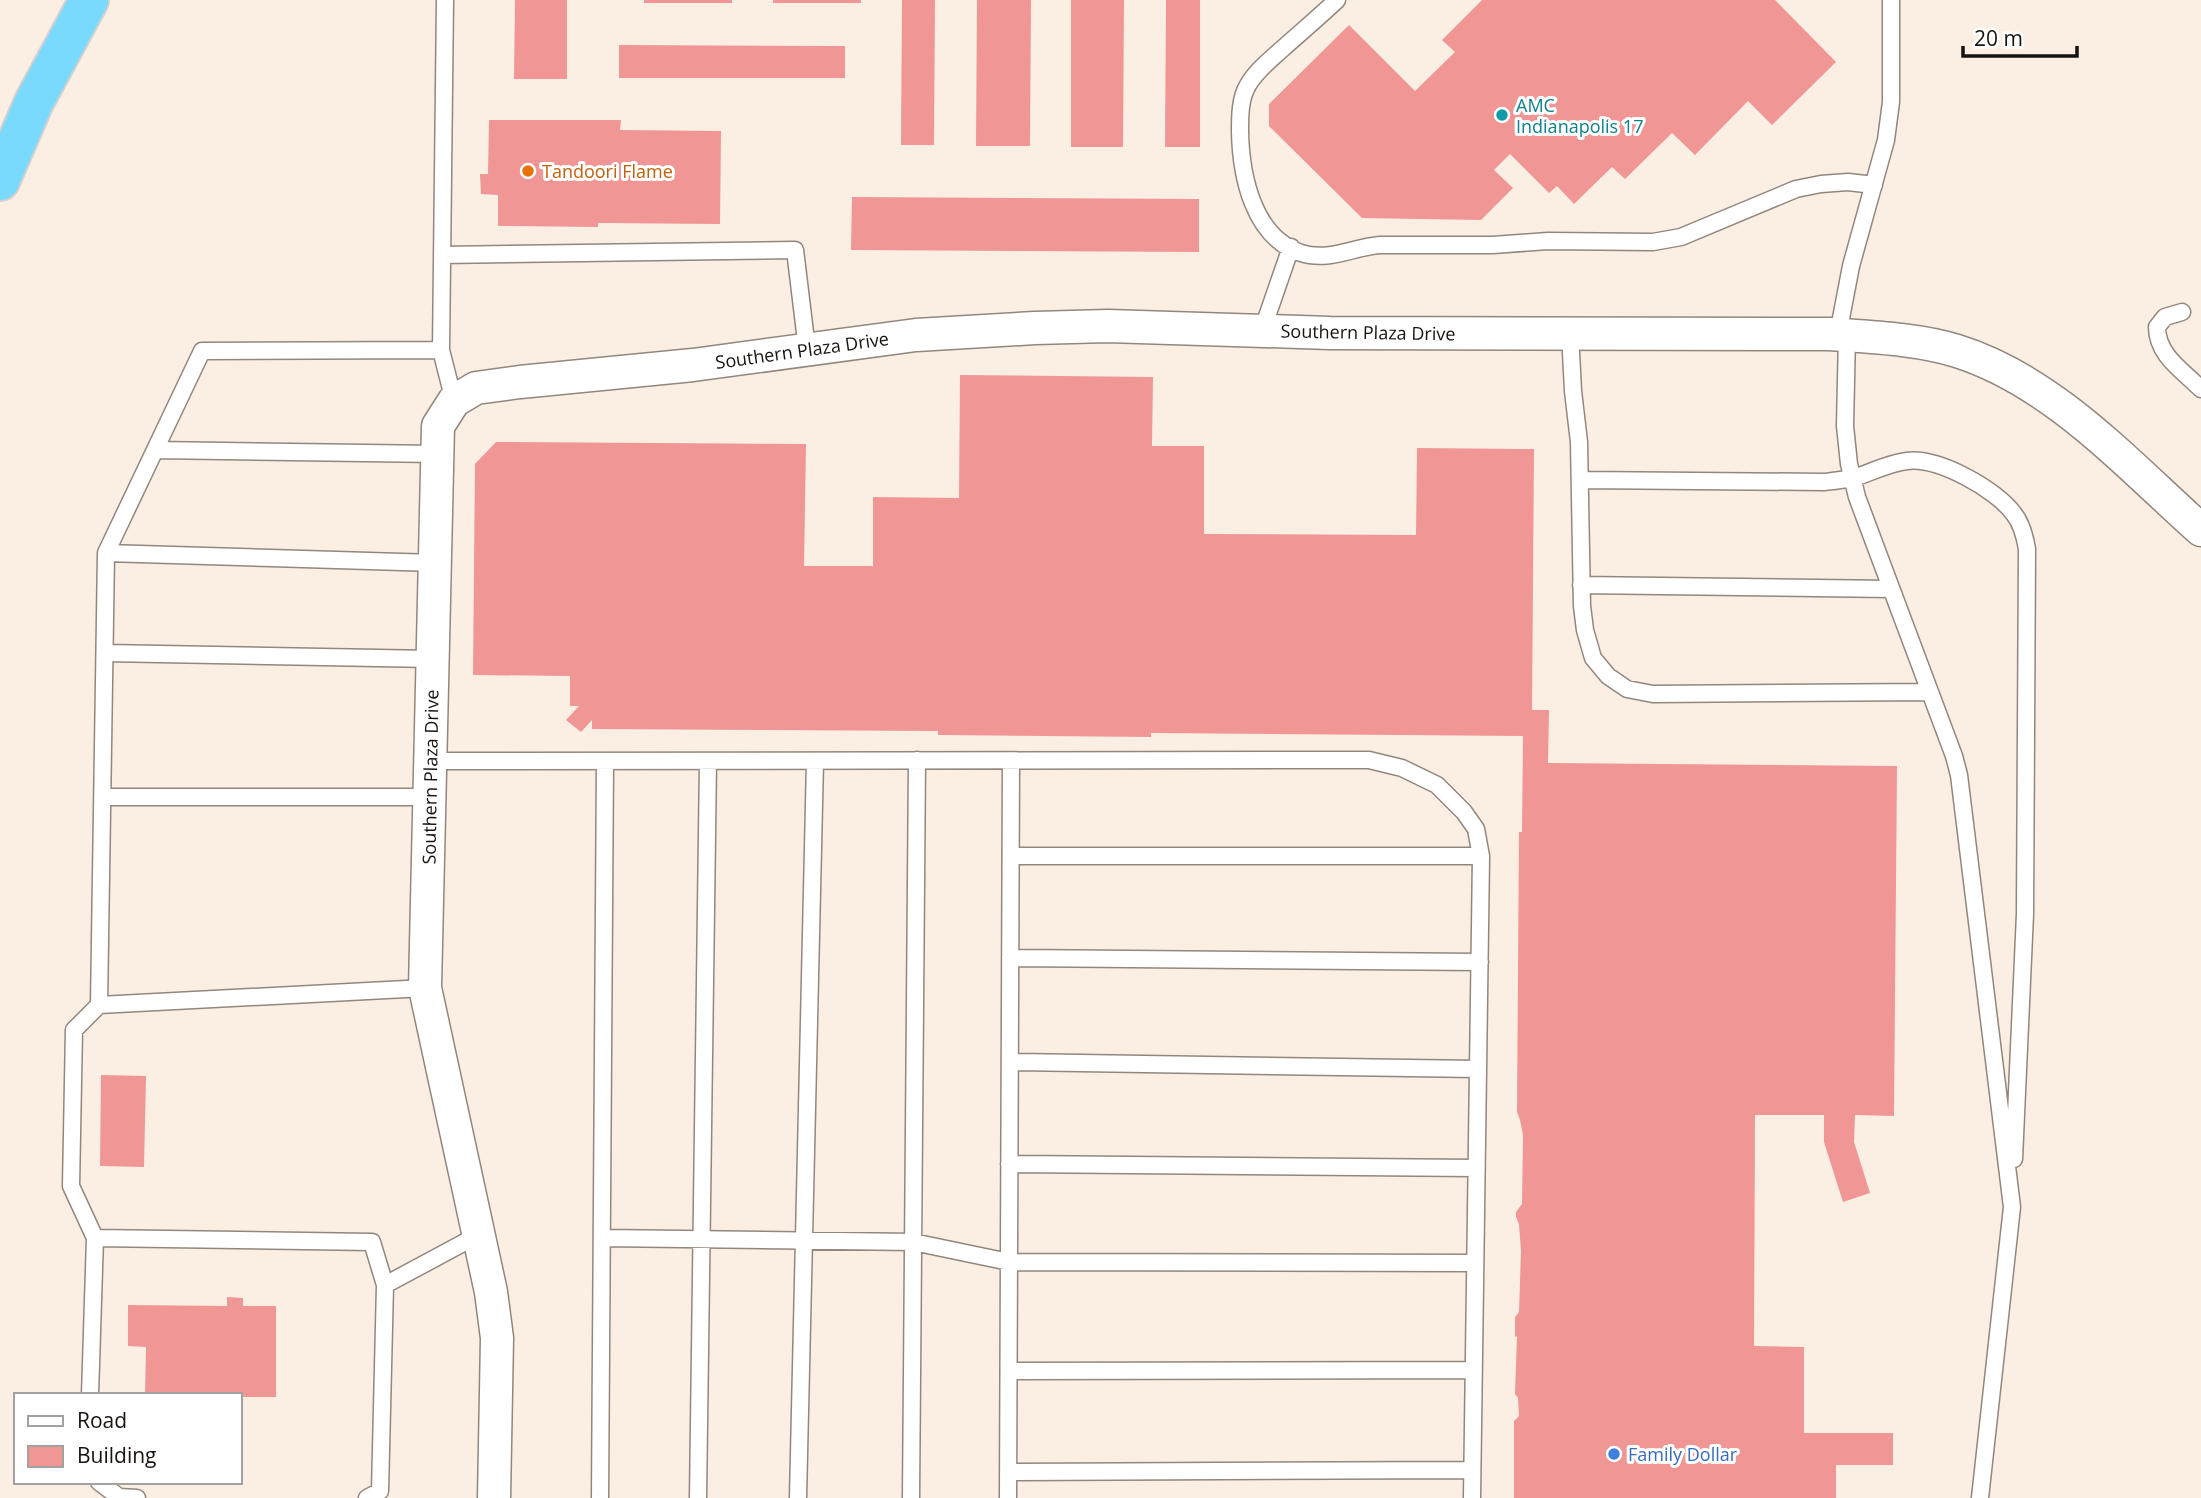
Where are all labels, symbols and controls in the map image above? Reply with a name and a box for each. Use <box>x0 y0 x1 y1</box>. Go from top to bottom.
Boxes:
scale bar <box>1963 14 2077 58</box>
text: 20 m <box>1974 24 2023 52</box>
place label: AMC Indianapolis 17 <box>1516 93 1643 138</box>
marker: AMC Indianapolis 17 <box>1494 107 1510 123</box>
place label: Tandoori Flame <box>542 159 673 183</box>
marker: Tandoori Flame <box>520 163 536 179</box>
street label: Southern Plaza Drive <box>1280 318 1456 346</box>
street label: Southern Plaza Drive <box>714 326 890 374</box>
street label: Southern Plaza Drive <box>416 689 444 865</box>
legend <box>14 1393 242 1484</box>
text: Road <box>77 1406 127 1434</box>
text: Building <box>77 1441 156 1469</box>
place label: Family Dollar <box>1628 1442 1738 1466</box>
marker: Family Dollar <box>1606 1446 1622 1462</box>

